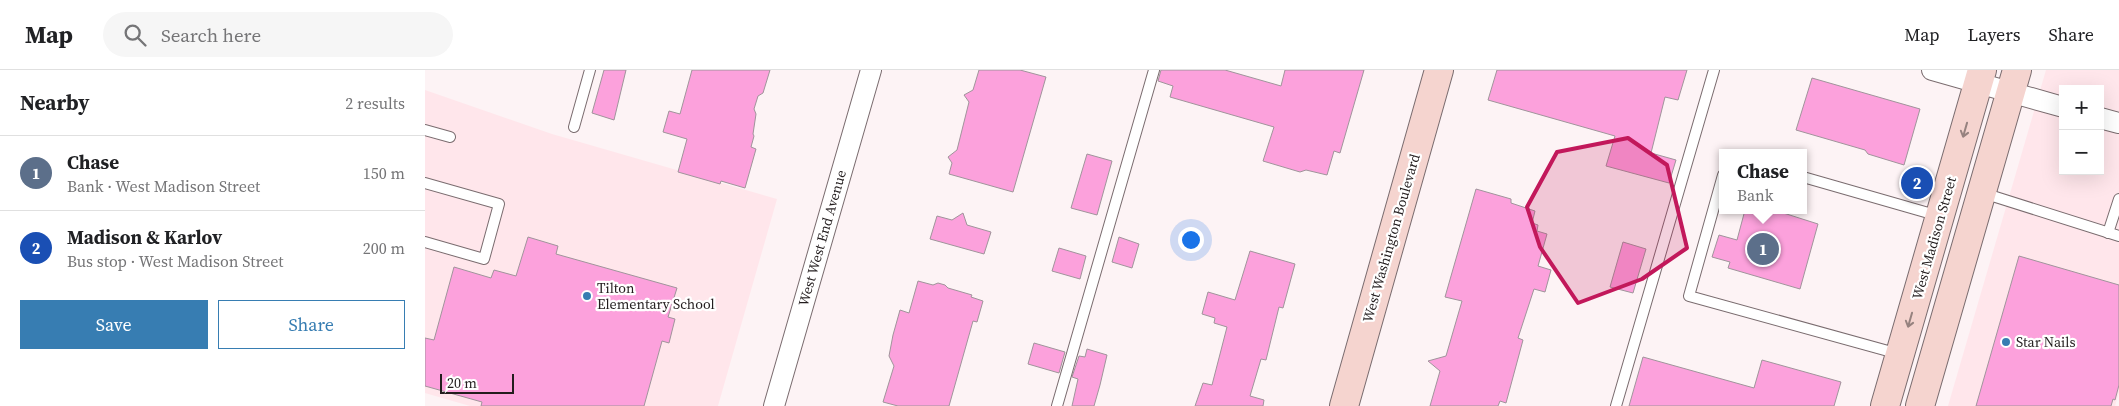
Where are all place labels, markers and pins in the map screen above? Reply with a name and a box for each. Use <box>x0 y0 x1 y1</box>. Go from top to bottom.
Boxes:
pin: 2 <box>1901 164 1933 202</box>
pin: 1 <box>1747 230 1779 268</box>
place label: Tilton Elementary School <box>597 278 715 314</box>
marker: Tilton Elementary School <box>581 290 593 302</box>
place label: Star Nails <box>2016 332 2076 352</box>
marker: Star Nails <box>2000 336 2012 348</box>

